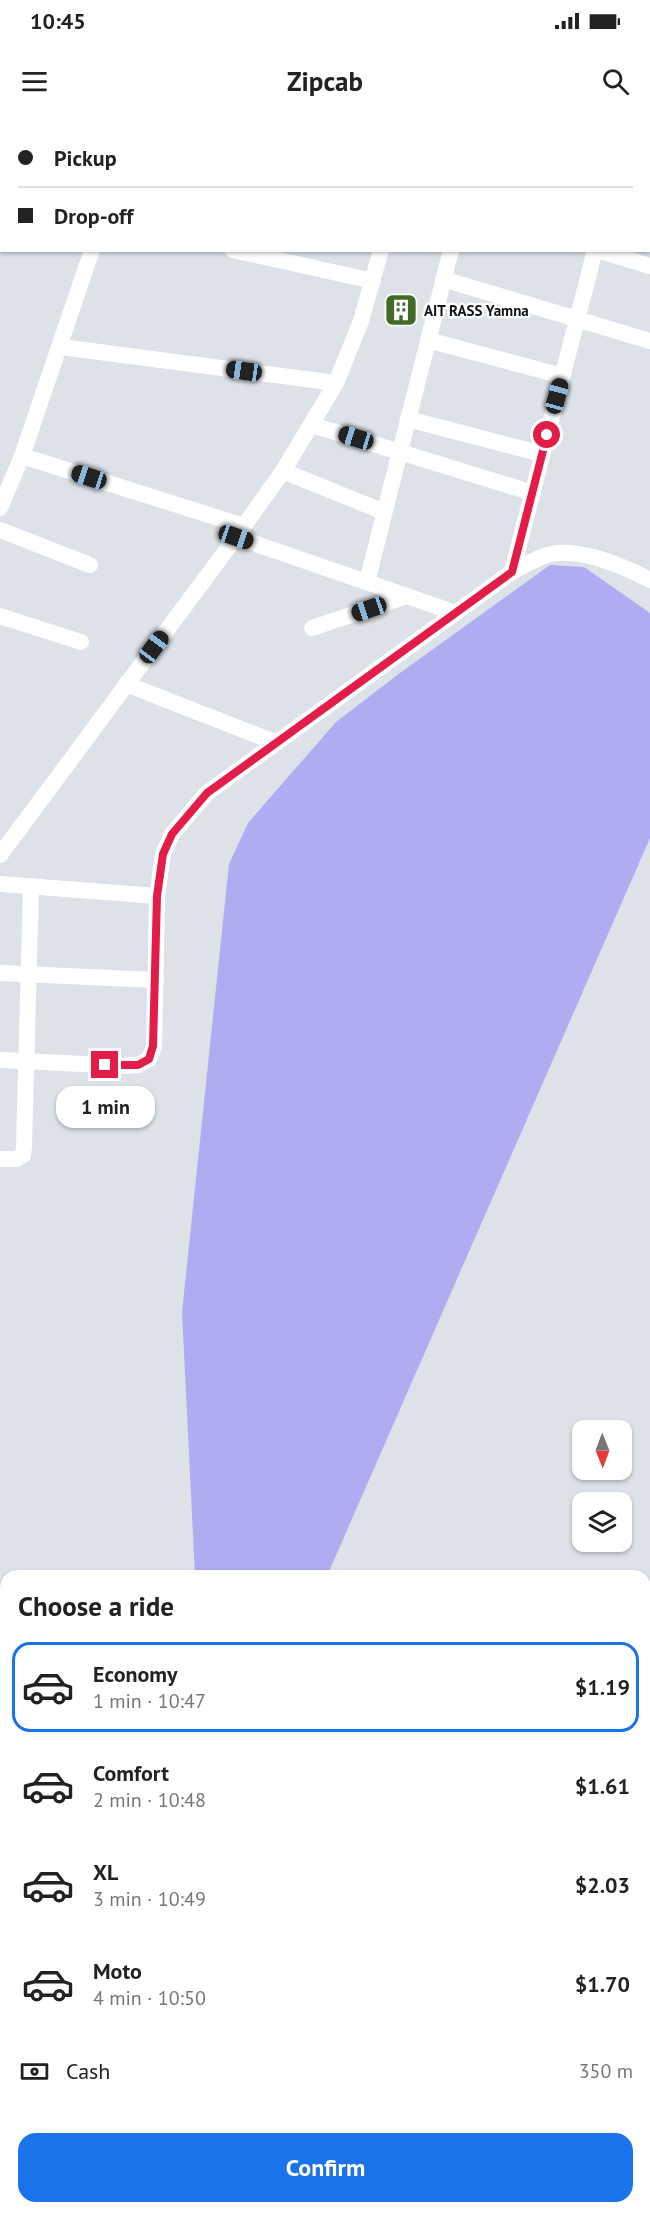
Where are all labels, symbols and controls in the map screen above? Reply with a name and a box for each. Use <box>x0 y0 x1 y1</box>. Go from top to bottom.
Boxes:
text: 10:45 <box>30 7 86 35</box>
text: Zipcab <box>287 64 363 98</box>
icon: menu <box>18 65 51 98</box>
icon: search <box>599 65 632 98</box>
text: Pickup <box>54 144 117 172</box>
text: Drop-off <box>54 202 133 230</box>
building icon: AIT RASS Yamna <box>383 292 419 328</box>
place label: AIT RASS Yamna <box>424 301 529 320</box>
car <box>225 360 263 382</box>
car <box>544 376 570 416</box>
route start <box>533 421 560 448</box>
car <box>336 424 376 452</box>
car <box>69 463 109 491</box>
car <box>216 523 256 551</box>
car <box>349 595 389 623</box>
car <box>136 627 172 667</box>
route end <box>91 1051 118 1078</box>
callout: 1 min <box>56 1086 154 1128</box>
text: 1 min <box>81 1094 130 1120</box>
north arrow <box>572 1420 632 1480</box>
map controls <box>572 1420 632 1552</box>
button: layers <box>572 1492 632 1552</box>
text: Choose a ride <box>18 1589 174 1623</box>
icon: car <box>21 1660 75 1714</box>
text: Economy <box>93 1660 177 1688</box>
text: $1.19 <box>575 1673 630 1701</box>
text: 1 min · 10:47 <box>93 1688 206 1714</box>
icon: car <box>21 1759 75 1813</box>
text: Comfort <box>93 1759 169 1787</box>
text: $1.61 <box>575 1772 630 1800</box>
text: 2 min · 10:48 <box>93 1787 206 1813</box>
icon: car <box>21 1858 75 1912</box>
text: XL <box>93 1858 118 1886</box>
text: $2.03 <box>575 1871 630 1899</box>
text: 3 min · 10:49 <box>93 1886 206 1912</box>
icon: car <box>21 1957 75 2011</box>
text: Moto <box>93 1957 142 1985</box>
text: $1.70 <box>575 1970 630 1998</box>
text: 4 min · 10:50 <box>93 1985 206 2011</box>
icon: cash <box>18 2055 51 2088</box>
text: Cash <box>66 2057 110 2085</box>
text: 350 m <box>579 2058 633 2084</box>
button: Confirm <box>18 2133 633 2202</box>

